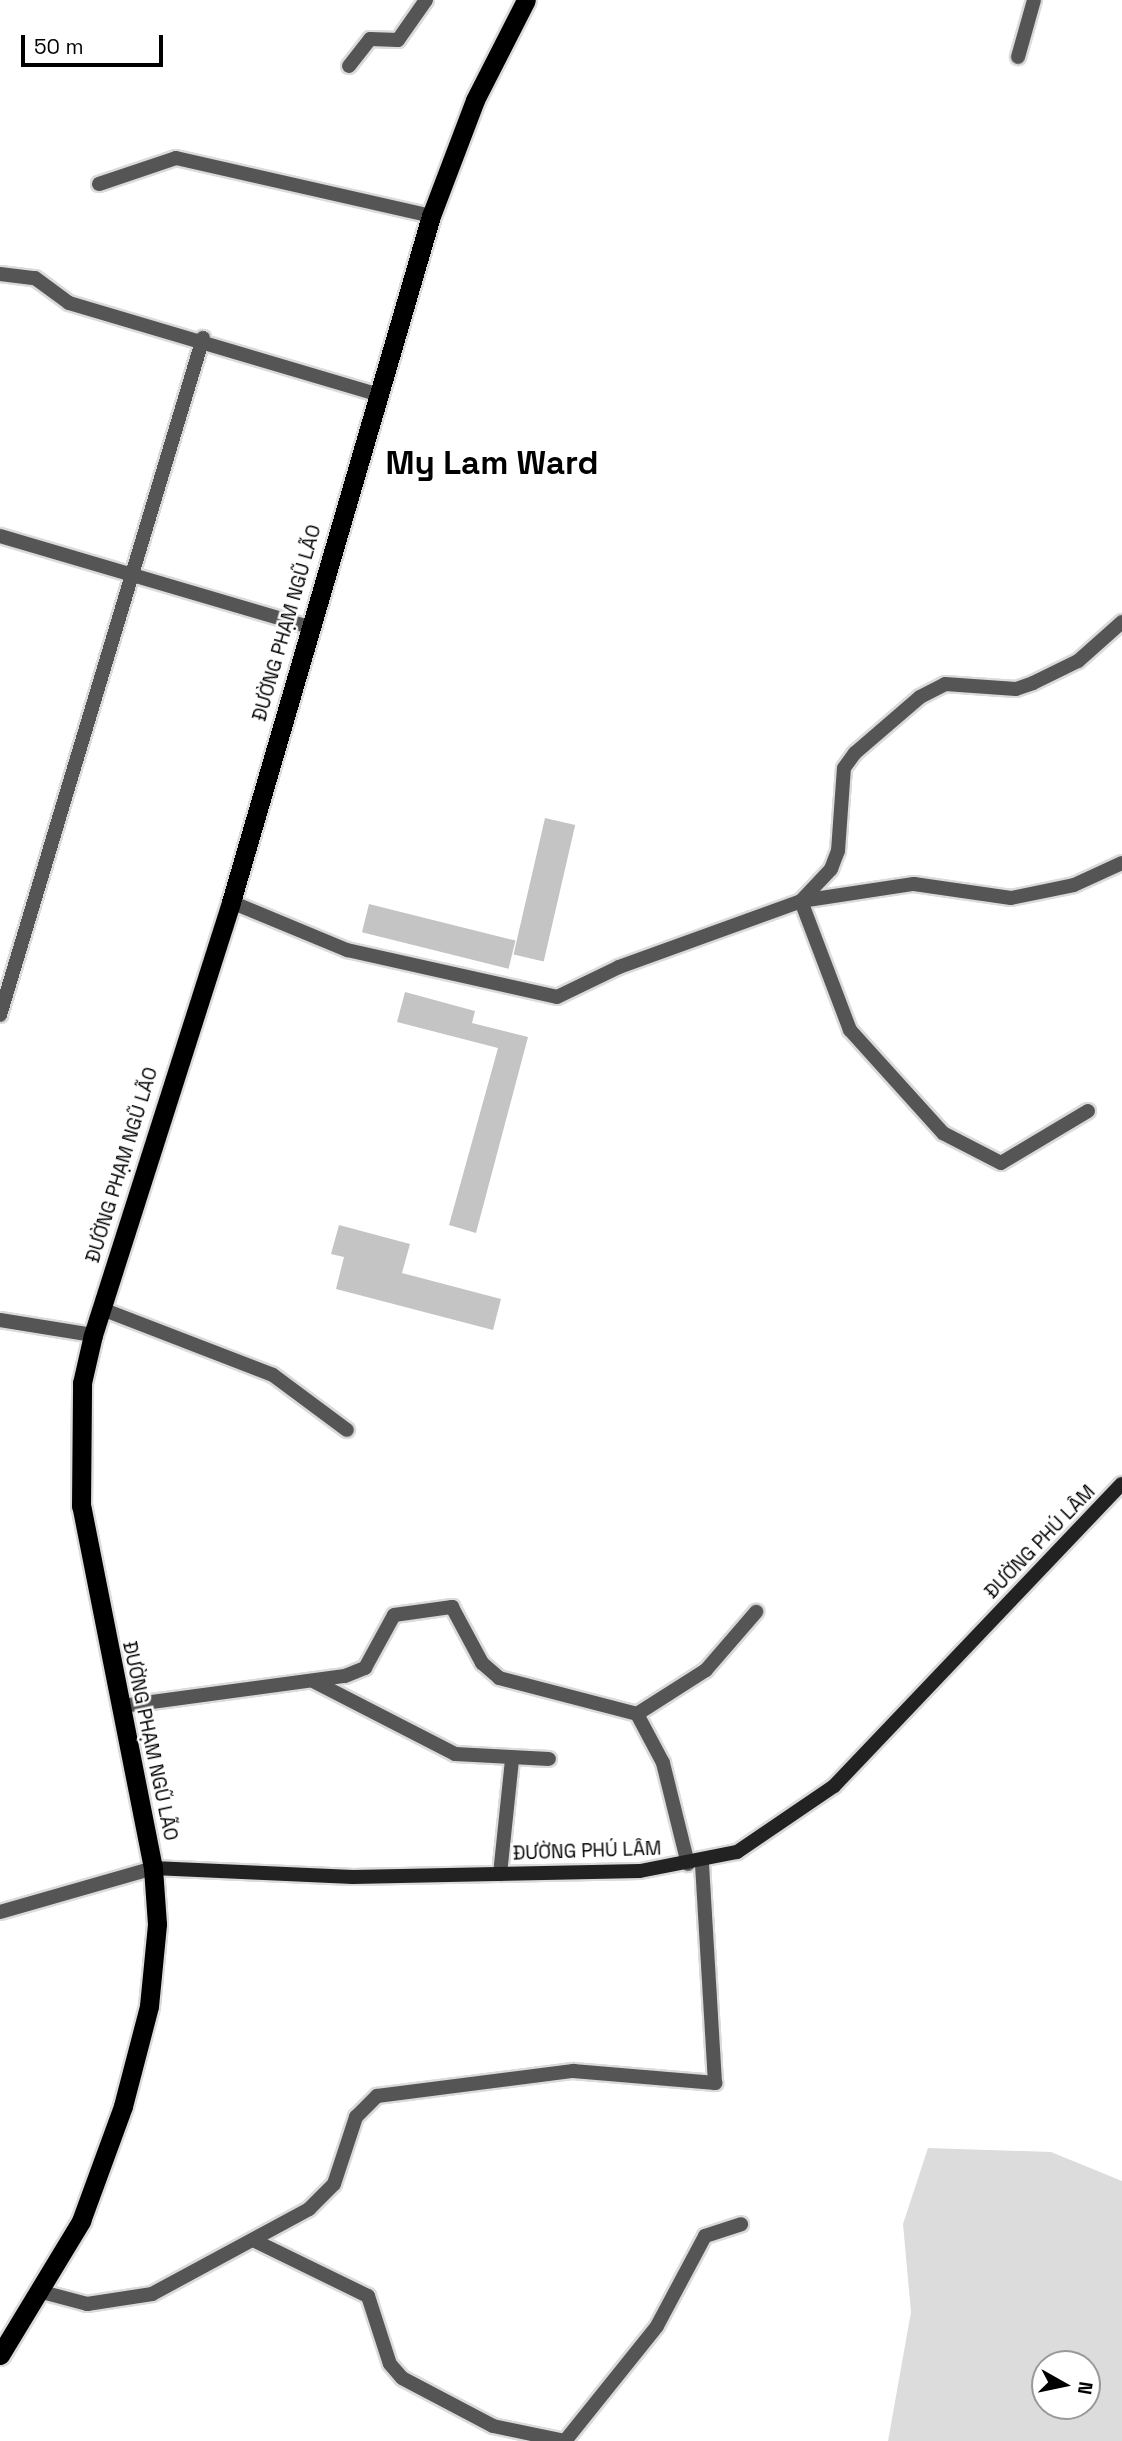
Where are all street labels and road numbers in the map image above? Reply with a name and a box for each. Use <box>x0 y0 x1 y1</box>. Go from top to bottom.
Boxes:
street label: ĐƯỜNG PHẠM NGŨ LÃO <box>248 522 326 724</box>
street label: ĐƯỜNG PHẠM NGŨ LÃO <box>81 1065 163 1265</box>
street label: ĐƯỜNG PHÚ LÂM <box>980 1481 1100 1603</box>
street label: ĐƯỜNG PHẠM NGŨ LÃO <box>118 1639 182 1843</box>
street label: ĐƯỜNG PHÚ LÂM <box>512 1837 662 1865</box>

